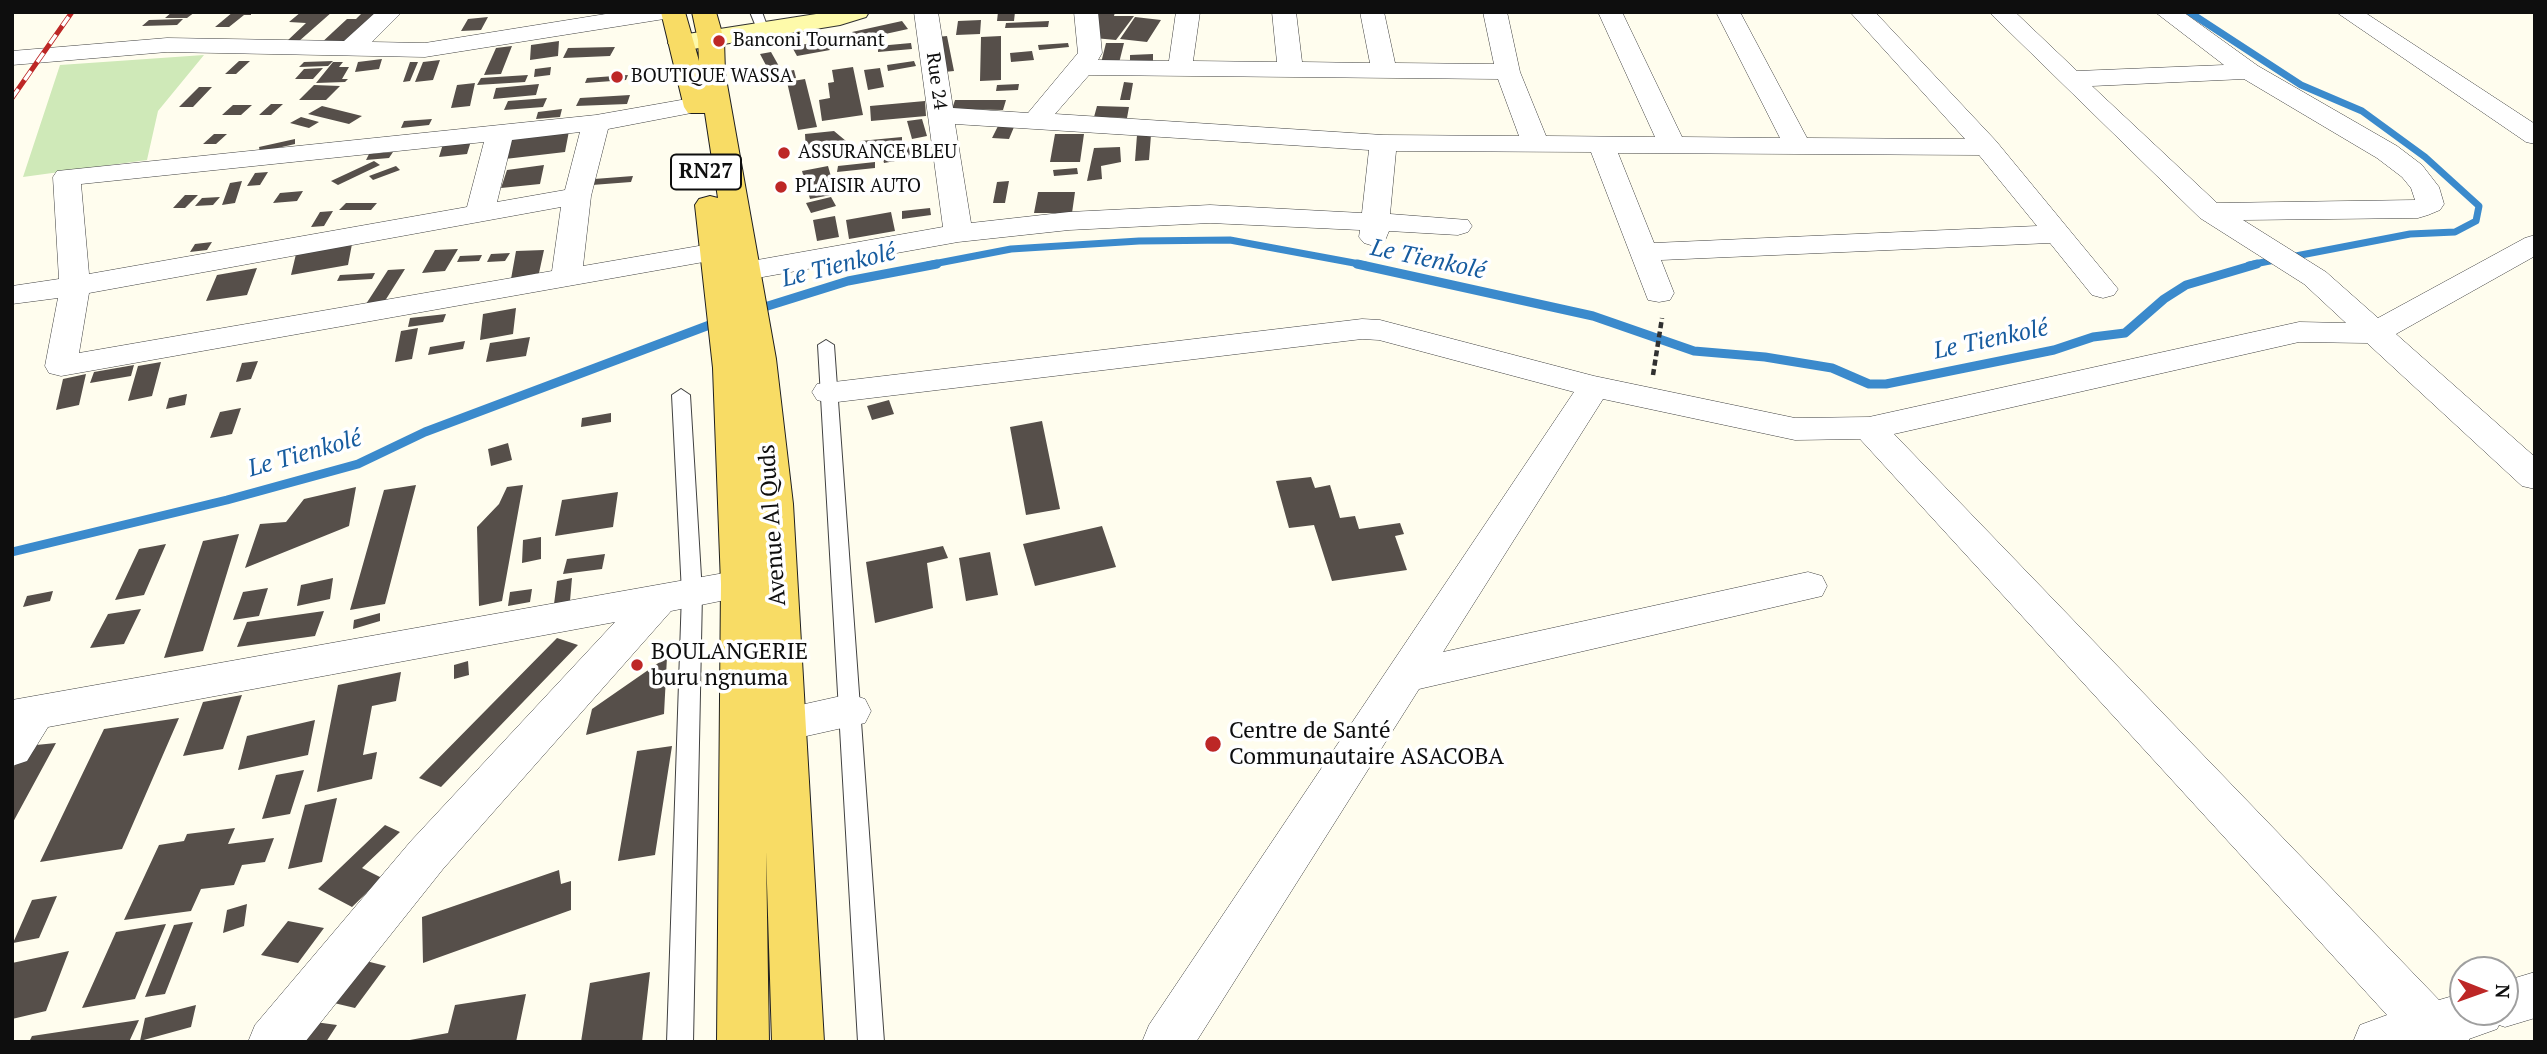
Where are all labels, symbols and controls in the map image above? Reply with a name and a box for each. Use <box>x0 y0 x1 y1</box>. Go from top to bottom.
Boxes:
place label: Banconi Tournant <box>733 30 885 52</box>
marker: Banconi Tournant <box>711 33 727 49</box>
street label: Rue 24 <box>921 51 951 111</box>
place label: BOUTIQUE WASSA <box>631 66 793 88</box>
marker: BOUTIQUE WASSA <box>609 69 625 85</box>
place label: ASSURANCE BLEU <box>798 142 957 164</box>
marker: ASSURANCE BLEU <box>776 145 792 161</box>
road number: RN27 <box>671 154 741 190</box>
place label: PLAISIR AUTO <box>795 176 921 198</box>
marker: PLAISIR AUTO <box>773 179 789 195</box>
water label: Le Tienkolé <box>1368 234 1488 286</box>
water label: Le Tienkolé <box>779 238 899 294</box>
water label: Le Tienkolé <box>1931 314 2051 366</box>
water label: Le Tienkolé <box>245 424 365 484</box>
street label: Avenue Al Quds <box>754 443 792 607</box>
place label: BOULANGERIE buru ngnuma <box>651 638 808 692</box>
marker: BOULANGERIE buru ngnuma <box>629 657 645 673</box>
place label: Centre de Santé Communautaire ASACOBA <box>1229 717 1504 771</box>
marker: Centre de Santé Communautaire ASACOBA <box>1203 734 1223 754</box>
north arrow <box>2449 956 2519 1026</box>
text: N <box>2491 984 2516 999</box>

